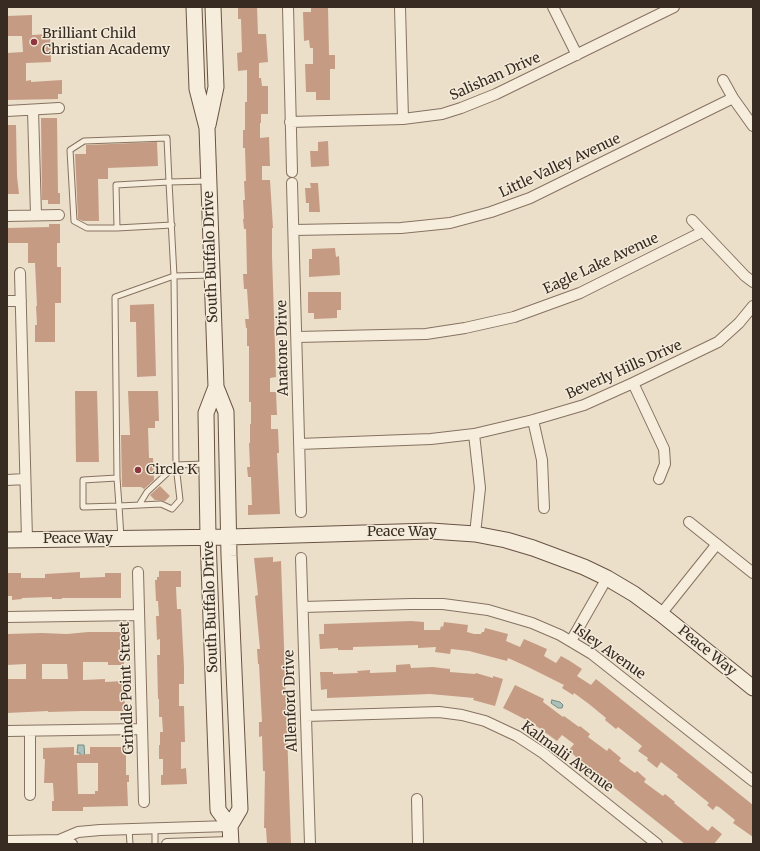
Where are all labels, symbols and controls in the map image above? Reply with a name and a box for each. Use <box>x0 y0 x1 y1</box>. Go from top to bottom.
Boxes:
place label: Brilliant Child Christian Academy <box>42 26 170 58</box>
marker: Brilliant Child Christian Academy <box>29 37 39 47</box>
street label: Salishan Drive <box>447 50 543 104</box>
street label: Little Valley Avenue <box>497 131 623 201</box>
street label: South Buffalo Drive <box>200 191 222 323</box>
street label: Eagle Lake Avenue <box>541 230 661 298</box>
street label: Anatone Drive <box>274 300 292 396</box>
street label: Beverly Hills Drive <box>564 337 684 403</box>
place label: Circle K <box>146 462 197 478</box>
marker: Circle K <box>133 465 143 475</box>
street label: Peace Way <box>367 524 437 540</box>
street label: Peace Way <box>43 531 113 547</box>
street label: South Buffalo Drive <box>200 541 222 673</box>
street label: Grindle Point Street <box>116 621 138 755</box>
street label: Isley Avenue <box>570 621 648 683</box>
street label: Peace Way <box>675 622 739 680</box>
street label: Allenford Drive <box>281 650 301 752</box>
street label: Kalmalii Avenue <box>518 718 616 796</box>

